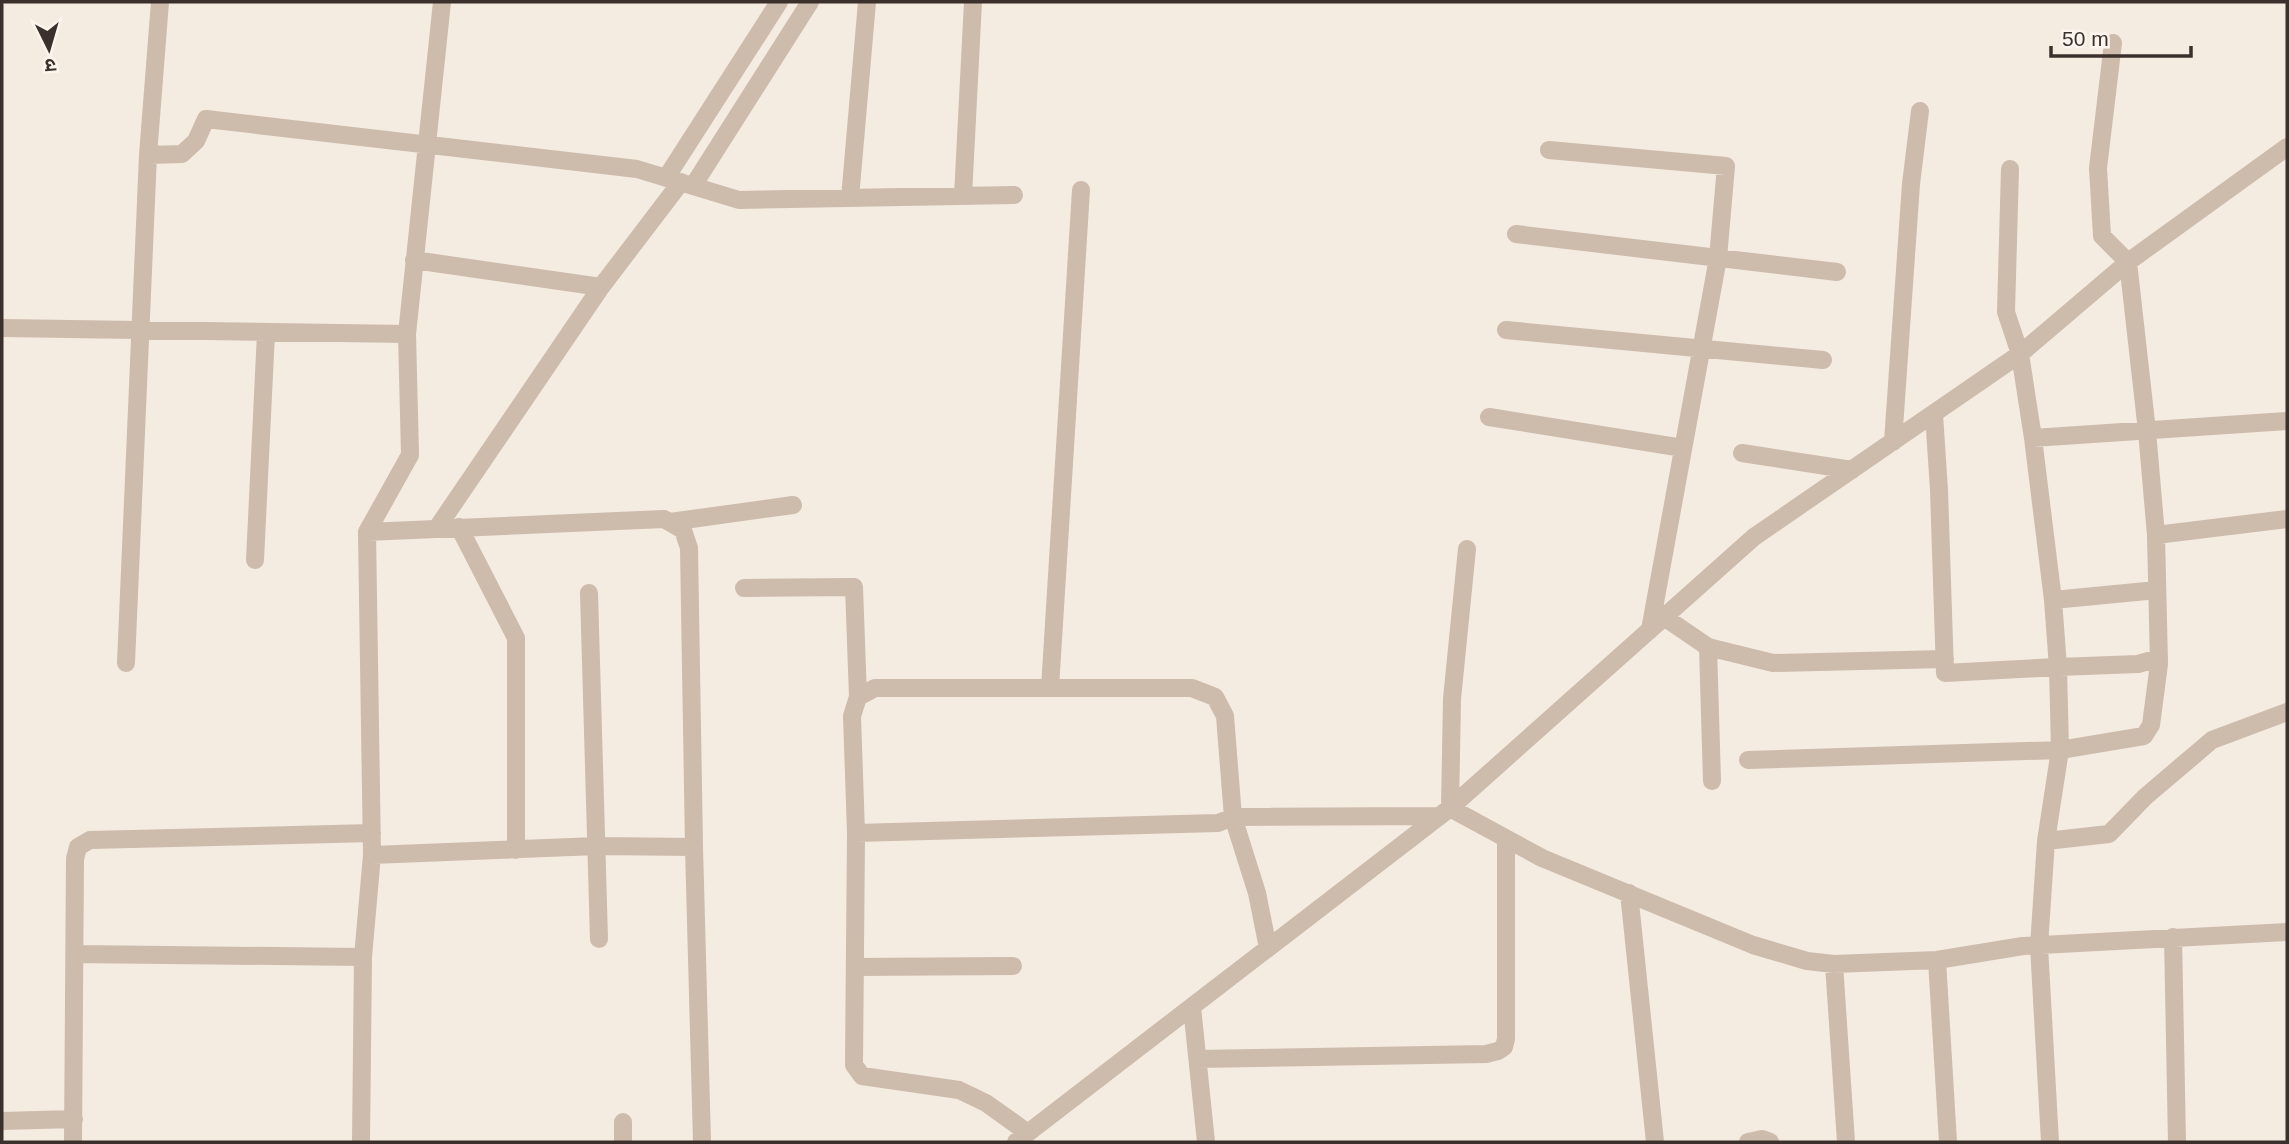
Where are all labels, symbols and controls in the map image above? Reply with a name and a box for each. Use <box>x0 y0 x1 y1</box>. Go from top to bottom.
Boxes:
north arrow <box>14 14 84 84</box>
scale bar <box>2051 14 2191 58</box>
text: 50 m <box>2062 27 2109 50</box>
text: उ <box>43 54 57 76</box>

